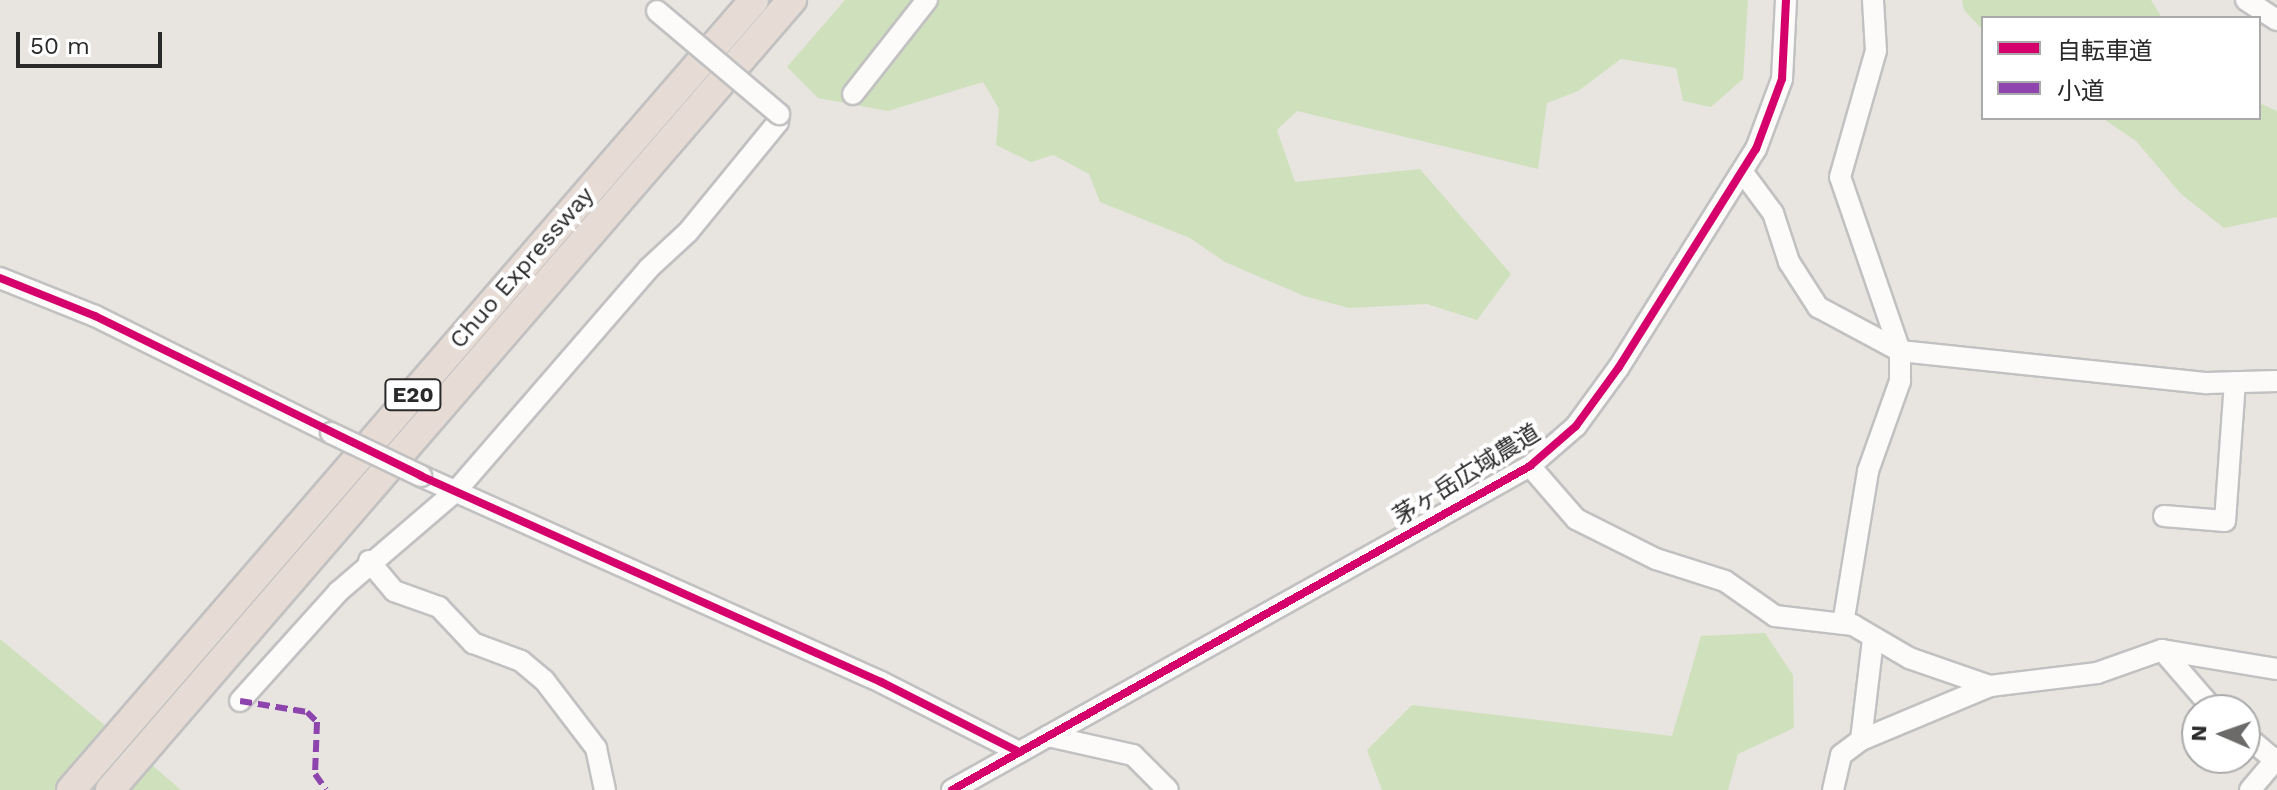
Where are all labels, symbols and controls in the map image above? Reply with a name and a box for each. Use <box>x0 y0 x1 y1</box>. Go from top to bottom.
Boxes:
scale bar <box>20 16 166 66</box>
legend <box>1981 16 2261 120</box>
text: 50 m <box>30 32 90 60</box>
text: 自転車道 <box>2057 37 2153 65</box>
text: 小道 <box>2057 77 2105 105</box>
street label: Chuo Expressway <box>444 181 600 355</box>
road number: E20 <box>383 377 443 413</box>
street label: 茅ヶ岳広域農道 <box>1388 418 1546 532</box>
north arrow <box>2181 694 2261 774</box>
text: N <box>2186 725 2211 742</box>

